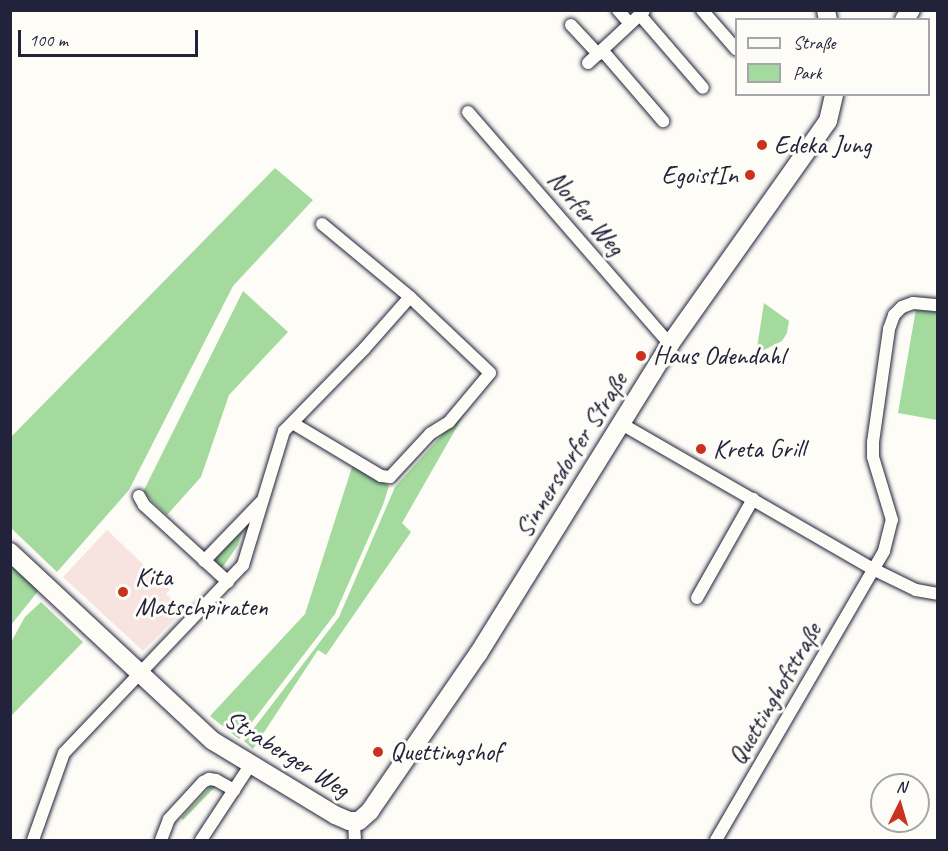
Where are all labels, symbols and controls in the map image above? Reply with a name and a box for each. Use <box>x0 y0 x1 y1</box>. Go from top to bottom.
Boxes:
scale bar <box>21 18 201 56</box>
legend <box>735 18 930 96</box>
text: 100 m <box>29 29 68 51</box>
text: Straße <box>793 32 835 54</box>
text: Park <box>793 62 822 84</box>
place label: Edeka Jung <box>774 129 871 161</box>
marker: Edeka Jung <box>755 138 769 152</box>
place label: EgoistIn <box>661 159 738 191</box>
street label: Norfer Weg <box>541 164 631 262</box>
marker: EgoistIn <box>743 168 757 182</box>
place label: Haus Odendahl <box>653 340 784 372</box>
marker: Haus Odendahl <box>634 349 648 363</box>
street label: Sinnersdorfer Straße <box>507 366 635 544</box>
place label: Kreta Grill <box>713 433 805 465</box>
marker: Kreta Grill <box>694 442 708 456</box>
place label: Kita Matschpiraten <box>135 561 268 622</box>
marker: Kita Matschpiraten <box>116 585 130 599</box>
street label: Quettinghofstraße <box>722 617 828 771</box>
street label: Straberger Weg <box>219 703 355 805</box>
place label: Quettingshof <box>390 736 502 768</box>
marker: Quettingshof <box>371 745 385 759</box>
north arrow <box>870 773 930 833</box>
text: N <box>896 777 907 797</box>

